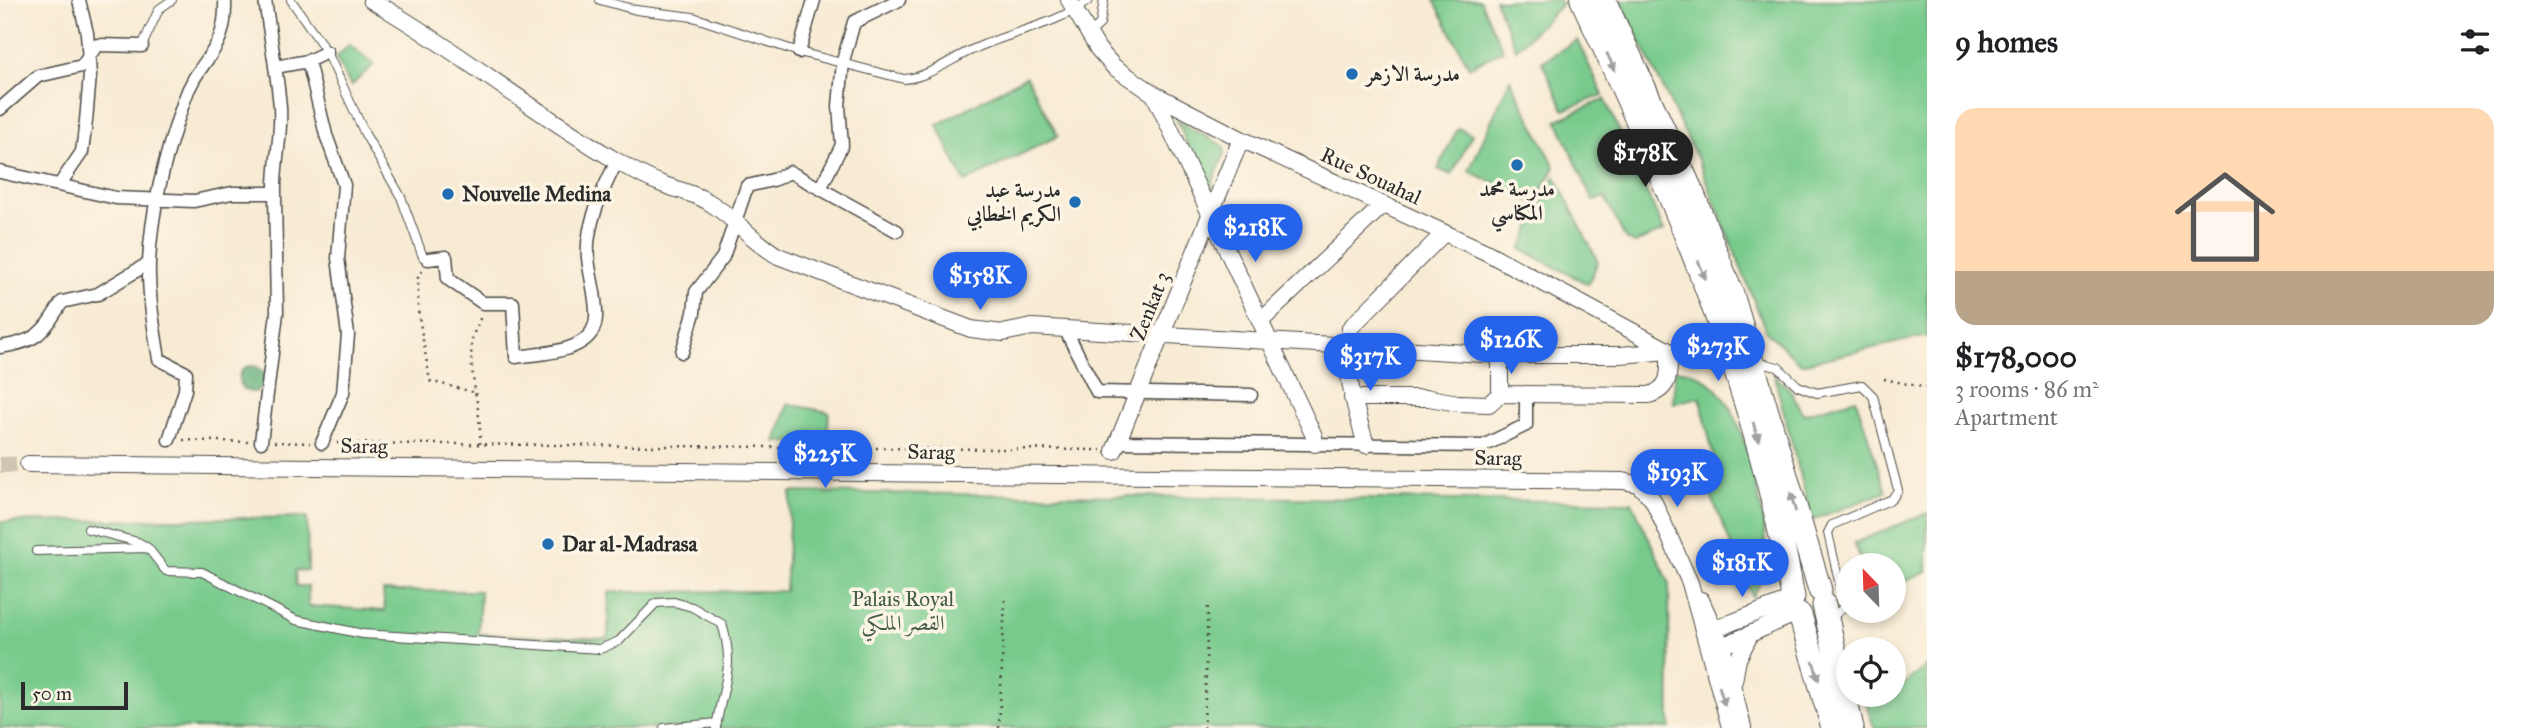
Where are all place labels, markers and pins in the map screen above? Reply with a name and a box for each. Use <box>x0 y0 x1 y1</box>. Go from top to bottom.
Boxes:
place label: مدرسة الازهر <box>1364 61 1460 88</box>
marker: مدرسة الازهر <box>1344 66 1360 82</box>
pin: $178K <box>1596 130 1694 189</box>
marker: مدرسة محمد المكناسي <box>1509 157 1525 173</box>
place label: مدرسة محمد المكناسي <box>1479 176 1555 233</box>
place label: مدرسة عبد الكريم الخطابي <box>966 177 1061 232</box>
place label: Nouvelle Medina <box>462 181 612 207</box>
marker: Nouvelle Medina <box>440 186 456 202</box>
marker: مدرسة عبد الكريم الخطابي <box>1067 194 1083 210</box>
pin: $218K <box>1206 204 1304 264</box>
pin: $158K <box>931 252 1029 312</box>
pin: $126K <box>1462 316 1560 376</box>
pin: $273K <box>1669 324 1767 383</box>
pin: $317K <box>1321 334 1419 393</box>
pin: $225K <box>776 430 874 490</box>
pin: $193K <box>1628 449 1726 509</box>
place label: Dar al-Madrasa <box>562 531 698 557</box>
marker: Dar al-Madrasa <box>540 536 556 552</box>
pin: $181K <box>1693 540 1791 599</box>

